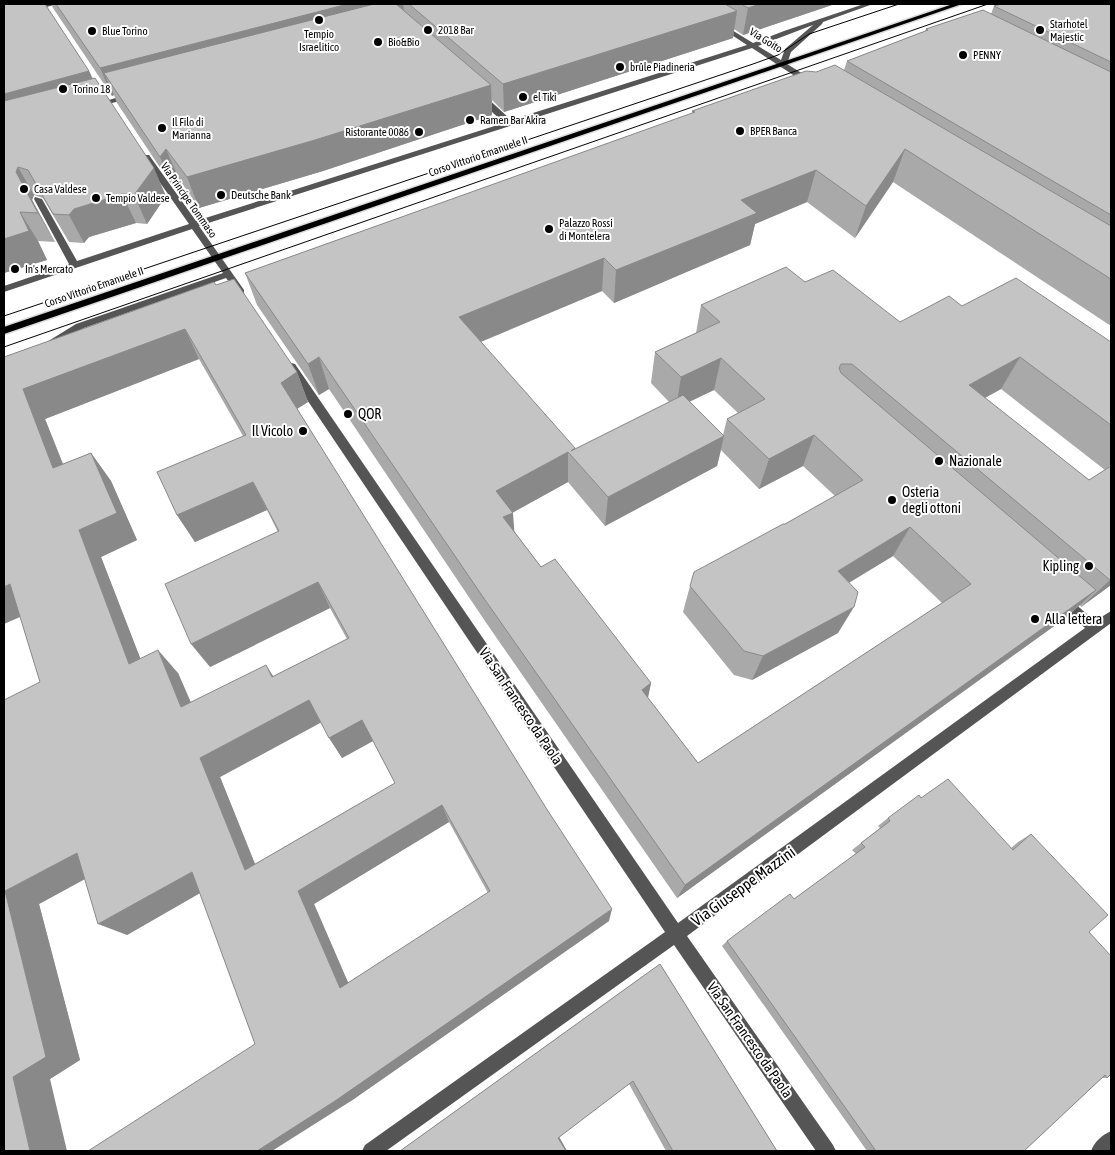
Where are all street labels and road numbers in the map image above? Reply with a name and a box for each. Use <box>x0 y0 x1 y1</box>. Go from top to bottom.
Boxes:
street label: Via Goito <box>747 25 785 55</box>
street label: Corso Vittorio Emanuele II <box>427 133 529 179</box>
street label: Via Principe Tommaso <box>159 160 219 240</box>
street label: Corso Vittorio Emanuele II <box>43 264 145 310</box>
street label: Via San Francesco da Paola <box>476 645 566 767</box>
street label: Via Giuseppe Mazzini <box>688 842 799 930</box>
street label: Via San Francesco da Paola <box>704 979 796 1101</box>

